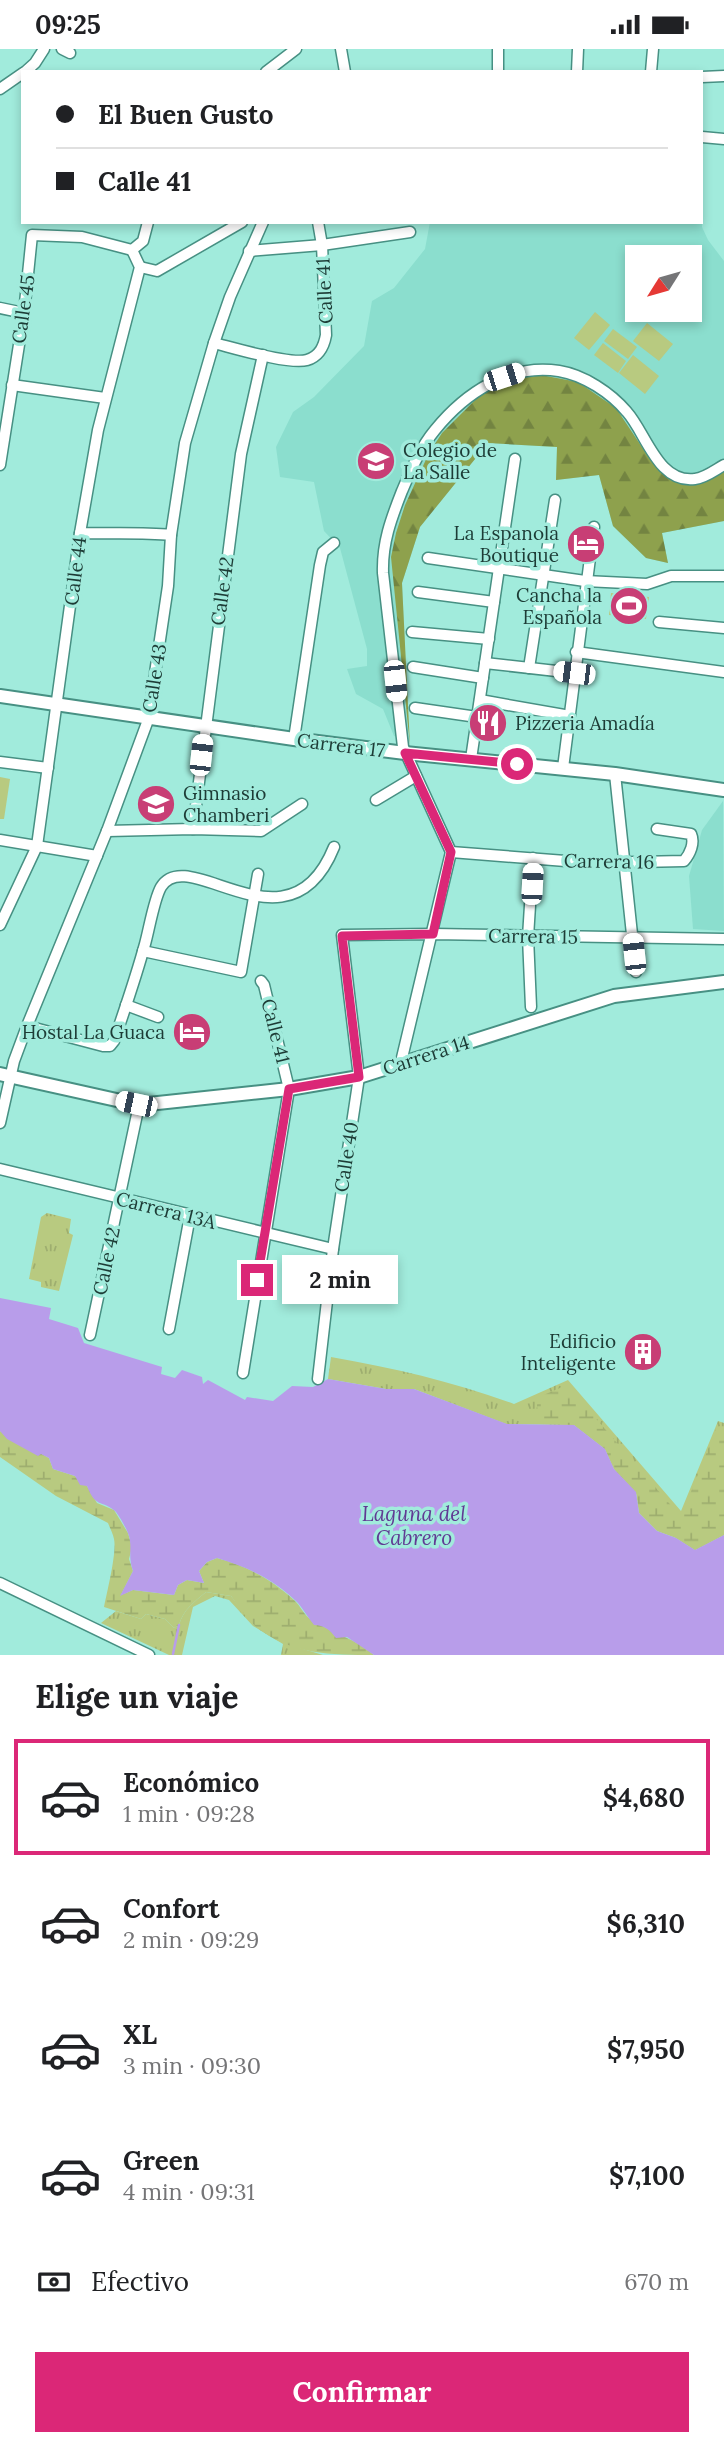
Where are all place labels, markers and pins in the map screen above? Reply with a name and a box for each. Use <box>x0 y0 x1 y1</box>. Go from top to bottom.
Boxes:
place label: Colegio de La Salle <box>403 438 497 484</box>
school or university icon: Colegio de La Salle <box>355 440 397 482</box>
place label: La Espanola Boutique <box>453 521 559 567</box>
hotel icon: La Espanola Boutique <box>565 523 607 565</box>
place label: Cancha la Española <box>516 583 602 629</box>
sports icon: Cancha la Española <box>608 585 650 627</box>
restaurant icon: Pizzeria Amadía <box>467 702 509 744</box>
place label: Pizzeria Amadía <box>515 711 655 735</box>
place label: Gimnasio Chamberi <box>183 781 269 827</box>
school or university icon: Gimnasio Chamberi <box>135 783 177 825</box>
hotel icon: Hostal La Guaca <box>171 1011 213 1053</box>
place label: Hostal La Guaca <box>22 1020 165 1044</box>
place label: Edificio Inteligente <box>521 1329 616 1375</box>
building icon: Edificio Inteligente <box>622 1331 664 1373</box>

